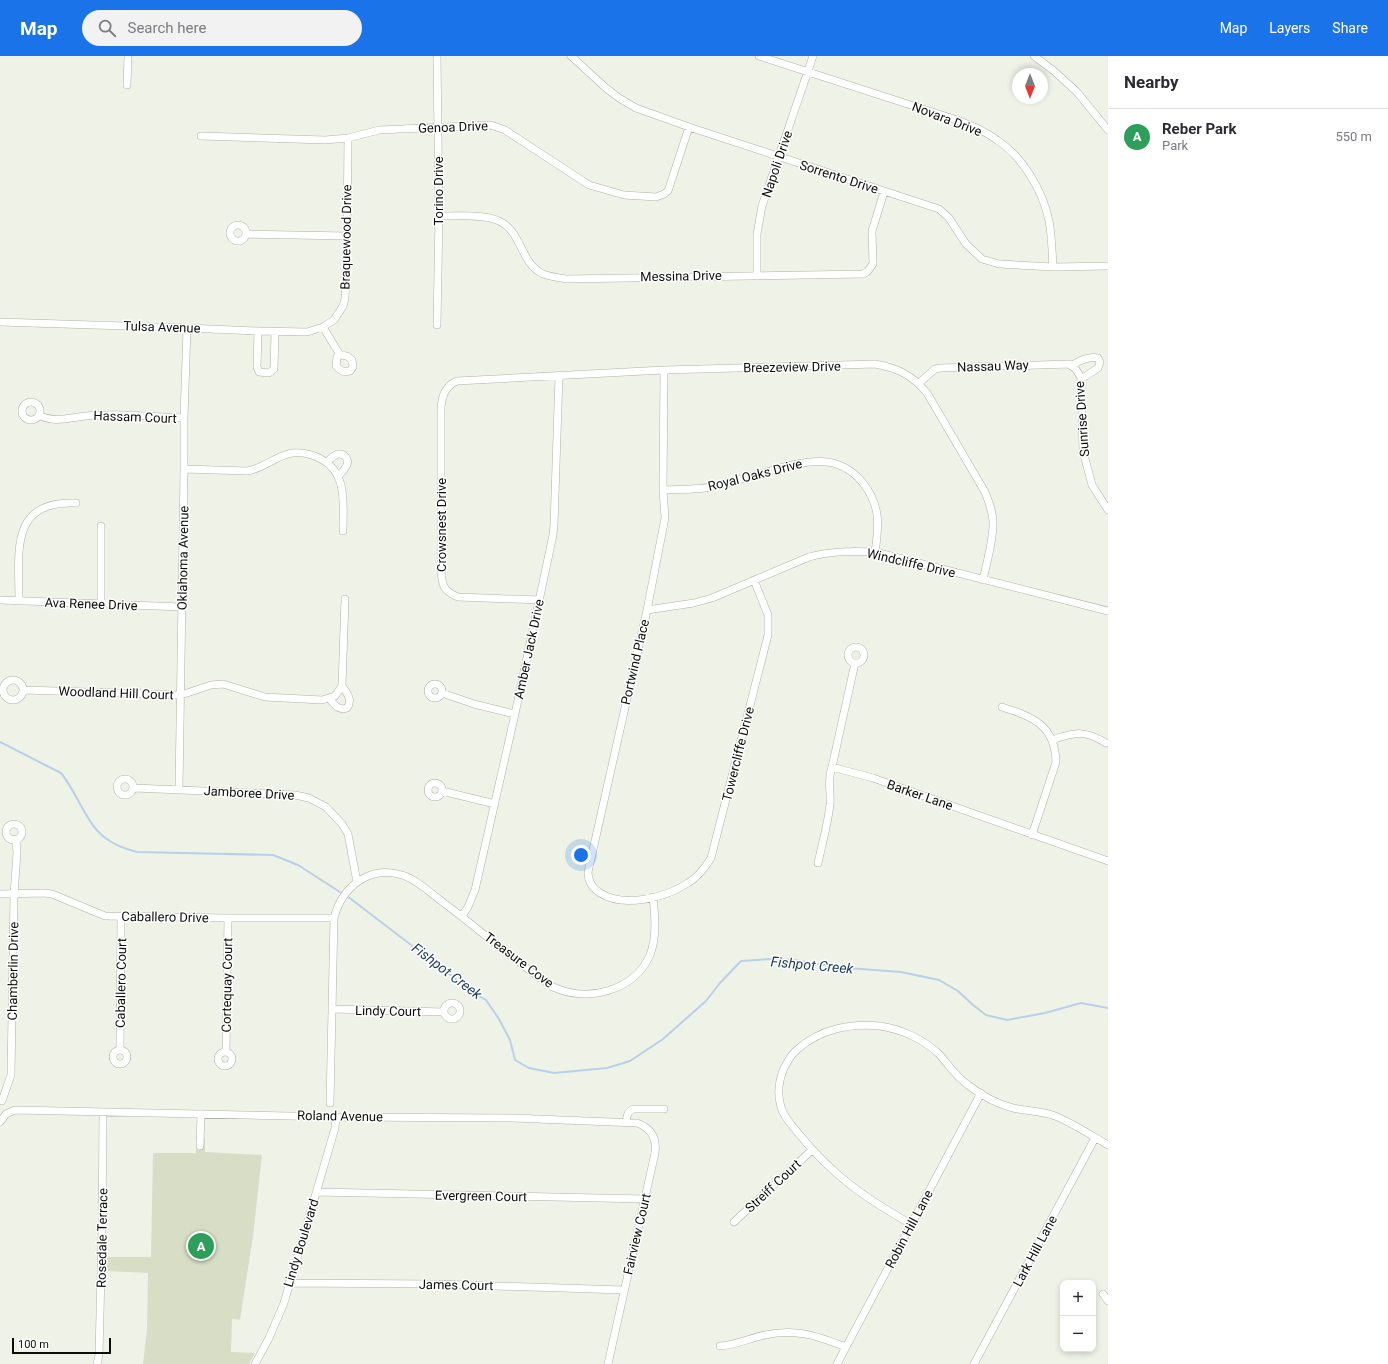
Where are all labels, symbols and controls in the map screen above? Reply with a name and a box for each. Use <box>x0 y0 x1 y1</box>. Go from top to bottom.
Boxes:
search box <box>82 10 362 46</box>
text: Map <box>20 17 58 40</box>
icon: search <box>96 17 118 39</box>
text: Search here <box>128 19 206 37</box>
text: Map <box>1220 20 1247 36</box>
text: Layers <box>1269 20 1310 36</box>
text: Share <box>1332 20 1368 36</box>
north arrow <box>1012 68 1048 104</box>
text: Nearby <box>1124 72 1179 92</box>
street label: Novara Drive <box>910 99 984 139</box>
street label: Genoa Drive <box>418 118 488 136</box>
text: Reber Park <box>1162 120 1237 138</box>
street label: Napoli Drive <box>759 128 795 199</box>
text: A <box>1133 129 1141 144</box>
text: 550 m <box>1335 129 1372 144</box>
text: Park <box>1162 138 1188 153</box>
street label: Torino Drive <box>431 156 446 226</box>
street label: Sorrento Drive <box>798 157 880 197</box>
street label: Braquewood Drive <box>338 184 354 290</box>
street label: Messina Drive <box>640 268 722 284</box>
street label: Tulsa Avenue <box>123 318 201 336</box>
street label: Nassau Way <box>957 357 1029 375</box>
street label: Breezeview Drive <box>743 359 841 375</box>
street label: Sunrise Drive <box>1072 381 1092 457</box>
street label: Hassam Court <box>93 408 177 426</box>
street label: Royal Oaks Drive <box>706 456 804 494</box>
street label: Crowsnest Drive <box>434 478 449 572</box>
street label: Oklahoma Avenue <box>175 505 191 610</box>
street label: Windcliffe Drive <box>865 546 957 581</box>
street label: Ava Renee Drive <box>44 595 138 613</box>
street label: Amber Jack Drive <box>511 598 547 700</box>
street label: Portwind Place <box>618 618 652 706</box>
street label: Woodland Hill Court <box>58 683 174 703</box>
street label: Towercliffe Drive <box>719 705 757 803</box>
street label: Barker Lane <box>885 777 955 813</box>
street label: Jamboree Drive <box>203 783 295 803</box>
your location <box>571 845 591 865</box>
street label: Caballero Drive <box>121 909 209 925</box>
street label: Chamberlin Drive <box>5 921 21 1020</box>
street label: Treasure Cove <box>481 929 557 991</box>
street label: Caballero Court <box>113 938 129 1028</box>
street label: Cortequay Court <box>219 938 235 1032</box>
water label: Fishpot Creek <box>409 940 486 1003</box>
water label: Fishpot Creek <box>770 953 855 977</box>
street label: Lindy Court <box>355 1003 421 1019</box>
street label: Roland Avenue <box>297 1108 383 1124</box>
street label: Streiff Court <box>742 1156 804 1216</box>
street label: Robin Hill Lane <box>882 1187 936 1271</box>
street label: Rosedale Terrace <box>94 1188 110 1288</box>
street label: Evergreen Court <box>435 1188 527 1204</box>
street label: Fairview Court <box>620 1192 654 1276</box>
street label: Lindy Boulevard <box>280 1197 322 1289</box>
street label: Lark Hill Lane <box>1010 1213 1060 1289</box>
pin: A <box>188 1231 214 1261</box>
street label: James Court <box>419 1277 493 1293</box>
map controls <box>1060 1280 1096 1352</box>
button: + <box>1060 1280 1096 1316</box>
button: − <box>1060 1316 1096 1352</box>
scale bar <box>12 1336 111 1355</box>
text: 100 m <box>18 1338 49 1351</box>

